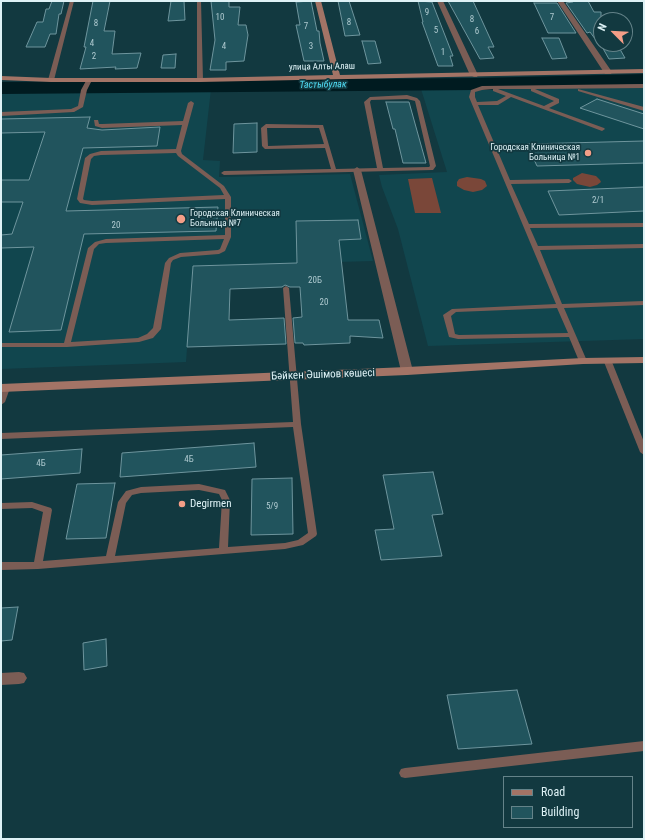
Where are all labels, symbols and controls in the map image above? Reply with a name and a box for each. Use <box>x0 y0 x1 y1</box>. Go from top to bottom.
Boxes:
house number: 9 <box>425 8 429 18</box>
north arrow <box>593 12 633 52</box>
house number: 10 <box>216 13 224 23</box>
house number: 7 <box>550 13 554 23</box>
house number: 8 <box>470 15 474 25</box>
house number: 8 <box>347 18 351 28</box>
house number: 8 <box>94 19 98 29</box>
house number: 7 <box>304 22 308 32</box>
text: N <box>595 22 610 33</box>
house number: 5 <box>434 26 438 36</box>
house number: 6 <box>475 27 479 37</box>
house number: 4 <box>90 39 94 49</box>
house number: 4 <box>222 42 226 52</box>
house number: 3 <box>309 42 313 52</box>
house number: 1 <box>441 48 445 58</box>
house number: 2 <box>92 52 96 62</box>
street label: улица Алты Алаш <box>289 61 355 73</box>
water label: Тастыбулак <box>299 79 347 91</box>
place label: Городская Клиническая Больница №1 <box>490 143 580 164</box>
marker: Городская Клиническая Больница №1 <box>583 148 593 158</box>
house number: 2/1 <box>592 196 604 206</box>
place label: Городская Клиническая Больница №7 <box>190 209 280 230</box>
marker: Городская Клиническая Больница №7 <box>175 213 187 225</box>
house number: 20 <box>112 221 120 231</box>
house number: 20Б <box>308 276 322 286</box>
house number: 20 <box>320 298 328 308</box>
street label: Бәйкен Әшімов көшесі <box>271 367 375 383</box>
house number: 4Б <box>184 455 194 465</box>
house number: 4Б <box>36 459 46 469</box>
place label: Degirmen <box>190 497 232 511</box>
marker: Degirmen <box>177 499 187 509</box>
house number: 5/9 <box>266 502 278 512</box>
legend <box>503 776 633 828</box>
text: Road <box>541 785 565 799</box>
text: Building <box>541 805 579 819</box>

